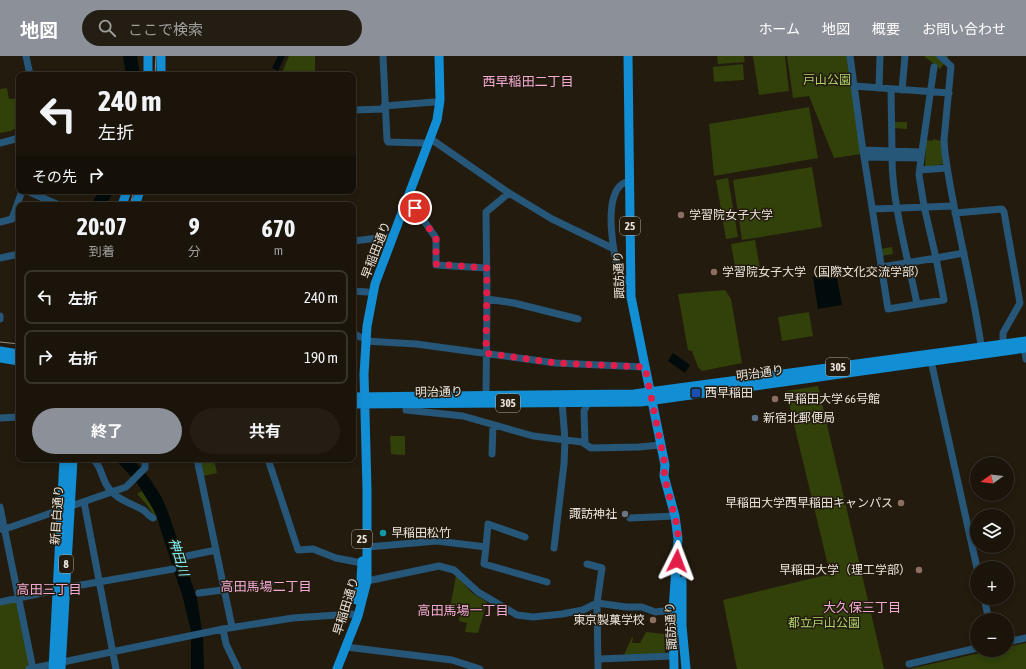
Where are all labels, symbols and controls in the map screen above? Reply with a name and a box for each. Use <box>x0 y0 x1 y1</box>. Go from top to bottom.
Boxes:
search box <box>82 10 362 46</box>
icon: search <box>96 17 118 39</box>
text: 地図 <box>20 19 58 41</box>
text: ここで検索 <box>128 21 203 38</box>
text: ホーム <box>758 21 800 37</box>
text: 地図 <box>822 21 850 37</box>
text: 概要 <box>872 21 900 37</box>
text: お問い合わせ <box>922 21 1006 37</box>
park label: 戸山公園 <box>803 73 851 87</box>
district label: 西早稲田二丁目 <box>482 74 574 89</box>
text: 240 m <box>98 85 161 117</box>
icon: left <box>32 88 84 140</box>
text: 左折 <box>98 122 134 143</box>
icon: right <box>85 164 107 186</box>
text: その先 <box>32 168 77 185</box>
pin <box>398 191 432 225</box>
icon: arrive <box>404 197 426 219</box>
place label: 学習院女子大学 <box>689 208 773 222</box>
marker: 学習院女子大学 <box>676 210 686 220</box>
text: 20:07 <box>77 213 127 240</box>
text: 9 <box>189 213 200 240</box>
text: 670 <box>261 215 295 242</box>
road number: 25 <box>620 217 640 235</box>
street label: 早稲田通り <box>359 219 393 281</box>
text: m <box>274 243 283 258</box>
text: 到着 <box>89 244 115 259</box>
text: 分 <box>188 244 201 259</box>
street label: 諏訪通り <box>611 251 627 299</box>
place label: 学習院女子大学（国際文化交流学部） <box>722 265 926 279</box>
marker: 学習院女子大学（国際文化交流学部） <box>709 267 719 277</box>
icon: left <box>34 286 56 308</box>
text: 240 m <box>304 289 338 306</box>
text: 左折 <box>68 290 98 307</box>
icon: right <box>34 346 56 368</box>
text: 190 m <box>304 349 338 366</box>
text: 右折 <box>68 350 98 367</box>
road number: 305 <box>826 358 850 376</box>
street label: 明治通り <box>735 363 785 383</box>
street label: 明治通り <box>415 385 463 399</box>
place label: 西早稲田 <box>705 386 753 400</box>
marker: 西早稲田 <box>690 387 702 399</box>
place label: 早稲田大学 66号館 <box>783 392 880 406</box>
road number: 305 <box>496 394 520 412</box>
marker: 早稲田大学 66号館 <box>770 394 780 404</box>
button: 終了 <box>32 408 182 454</box>
button: 共有 <box>190 408 340 454</box>
place label: 新宿北郵便局 <box>763 411 835 425</box>
marker: 新宿北郵便局 <box>750 413 760 423</box>
north arrow <box>970 457 1014 501</box>
map controls <box>970 457 1014 657</box>
street label: 新目白通り <box>48 485 66 545</box>
place label: 早稲田大学西早稲田キャンパス <box>725 496 893 510</box>
marker: 早稲田大学西早稲田キャンパス <box>896 498 906 508</box>
place label: 諏訪神社 <box>569 507 617 521</box>
marker: 諏訪神社 <box>620 509 630 519</box>
button: layers <box>970 509 1014 553</box>
place label: 早稲田松竹 <box>391 526 451 540</box>
marker: 早稲田松竹 <box>378 528 388 538</box>
road number: 25 <box>352 530 372 548</box>
water label: 神田川 <box>166 536 192 580</box>
position arrow <box>656 540 698 582</box>
road number: 8 <box>59 555 73 573</box>
button: + <box>970 561 1014 605</box>
place label: 早稲田大学（理工学部） <box>779 563 911 577</box>
marker: 早稲田大学（理工学部） <box>914 565 924 575</box>
street label: 早稲田通り <box>331 575 361 637</box>
district label: 高田馬場二丁目 <box>220 579 312 594</box>
district label: 高田三丁目 <box>16 582 82 597</box>
district label: 大久保三丁目 <box>823 600 901 615</box>
street label: 諏訪通り <box>663 602 679 650</box>
district label: 高田馬場一丁目 <box>417 603 509 618</box>
place label: 東京製菓学校 <box>573 613 645 627</box>
button: − <box>970 613 1014 657</box>
marker: 東京製菓学校 <box>648 615 658 625</box>
park label: 都立戸山公園 <box>788 616 860 630</box>

